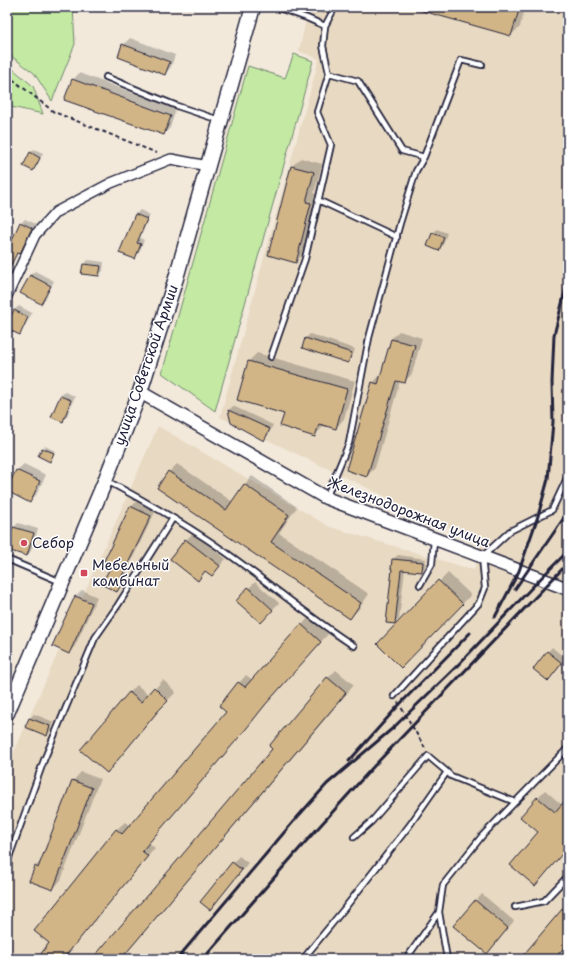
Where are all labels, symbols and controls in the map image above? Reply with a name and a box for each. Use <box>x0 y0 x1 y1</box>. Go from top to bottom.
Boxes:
street label: улица Советской Армии <box>108 282 183 448</box>
street label: Железнодорожная улица <box>325 471 494 552</box>
place label: Себор <box>32 532 74 553</box>
marker: Себор <box>19 538 29 548</box>
place label: Мебельный комбинат <box>92 554 169 591</box>
marker: Мебельный комбинат <box>79 568 89 578</box>

